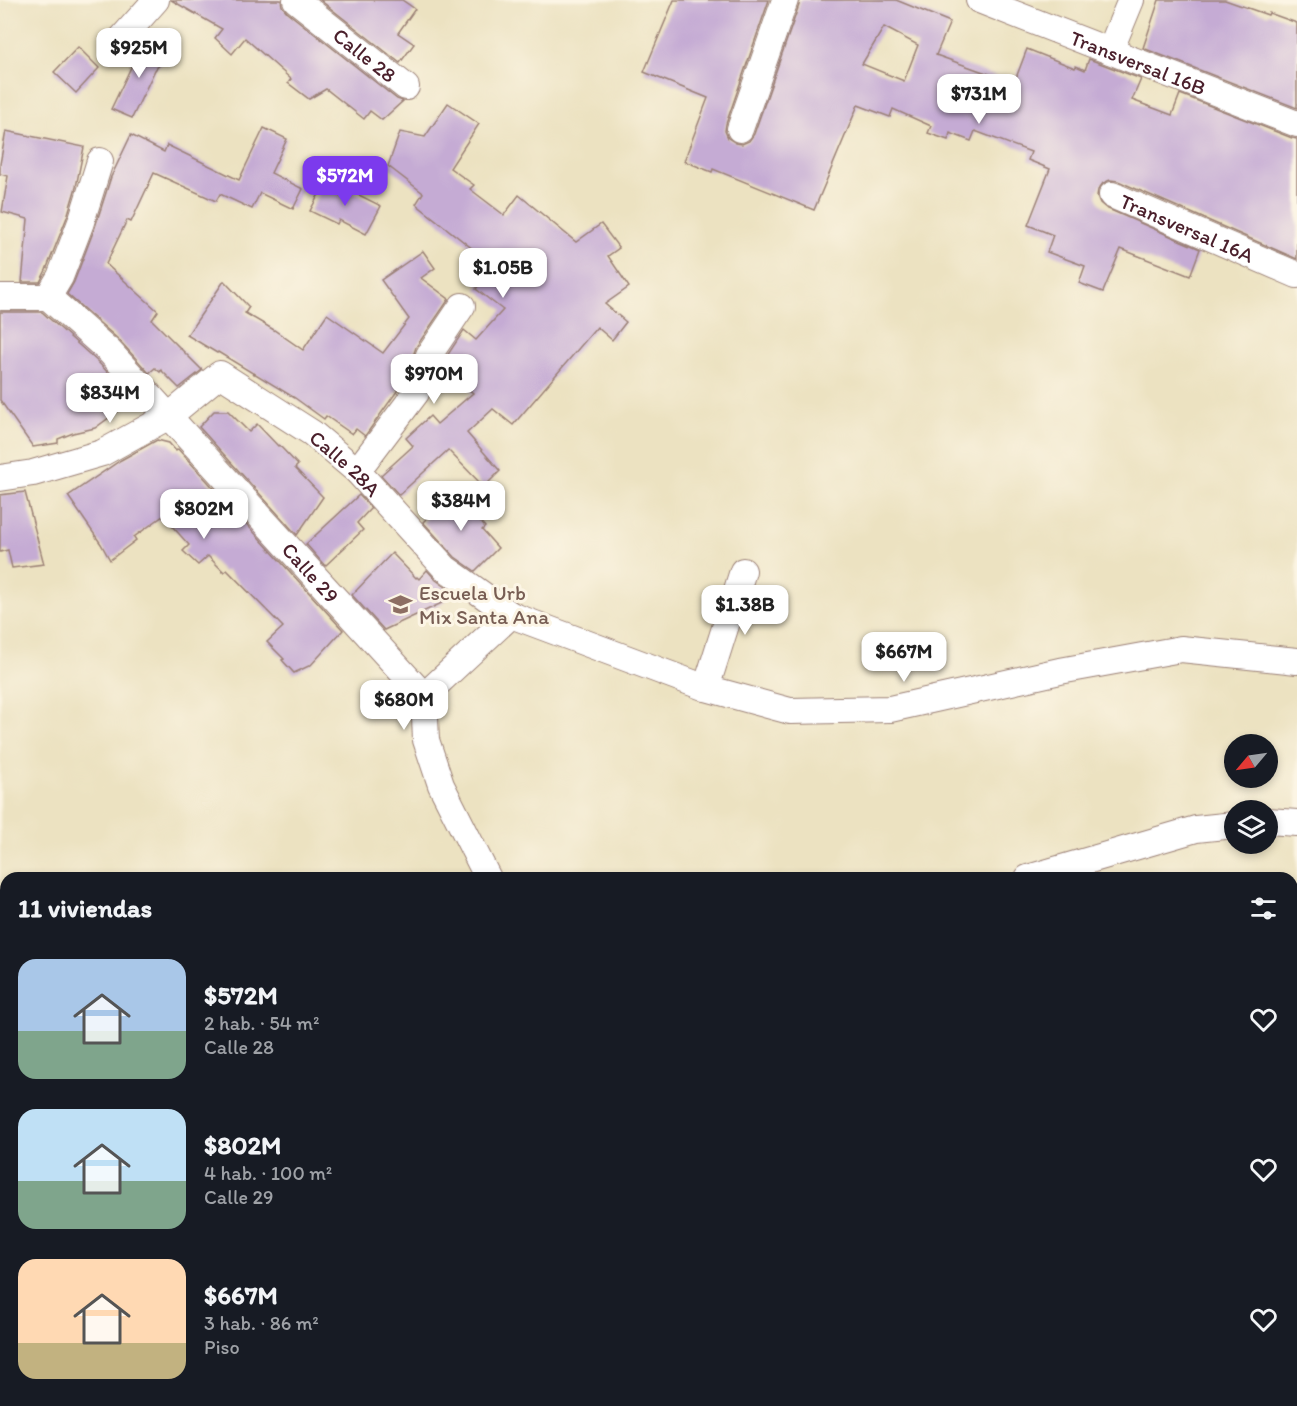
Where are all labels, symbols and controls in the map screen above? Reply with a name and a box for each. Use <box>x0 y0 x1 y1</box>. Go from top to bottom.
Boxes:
street label: Calle 28 <box>328 22 402 87</box>
street label: Transversal 16B <box>1067 24 1210 100</box>
pin: $925M <box>97 28 181 79</box>
text: $925M <box>110 35 168 59</box>
pin: $731M <box>937 74 1021 125</box>
text: $731M <box>951 81 1007 105</box>
pin: $572M <box>303 156 387 207</box>
text: $572M <box>317 163 373 187</box>
street label: Transversal 16A <box>1117 188 1258 268</box>
pin: $1.05B <box>454 248 552 299</box>
text: $1.05B <box>473 255 533 279</box>
pin: $970M <box>392 354 476 405</box>
text: $970M <box>405 361 463 385</box>
pin: $834M <box>68 373 152 424</box>
text: $834M <box>80 380 140 404</box>
street label: Calle 28A <box>305 424 386 502</box>
pin: $384M <box>419 481 503 532</box>
text: $384M <box>431 488 491 512</box>
pin: $802M <box>162 489 246 540</box>
text: $802M <box>174 496 234 520</box>
street label: Calle 29 <box>277 537 345 608</box>
place label: Escuela Urb Mix Santa Ana <box>419 580 549 629</box>
pin: $1.38B <box>696 585 794 636</box>
school or university icon: Escuela Urb Mix Santa Ana <box>388 591 414 617</box>
text: $1.38B <box>715 592 775 616</box>
pin: $667M <box>862 632 946 683</box>
text: $667M <box>876 639 932 663</box>
pin: $680M <box>362 680 446 731</box>
text: $680M <box>374 687 434 711</box>
north arrow <box>1224 734 1278 788</box>
map controls <box>1224 734 1278 854</box>
button: layers <box>1224 800 1278 854</box>
text: 11 viviendas <box>18 892 152 924</box>
icon: filters <box>1247 892 1280 925</box>
text: $572M <box>204 979 278 1011</box>
icon: home <box>66 983 138 1055</box>
icon: heart <box>1247 1003 1280 1036</box>
text: 2 hab. · 54 m² <box>204 1011 319 1035</box>
text: Calle 28 <box>204 1035 274 1059</box>
text: $802M <box>204 1129 282 1161</box>
icon: home <box>66 1133 138 1205</box>
icon: heart <box>1247 1153 1280 1186</box>
text: 4 hab. · 100 m² <box>204 1161 332 1185</box>
text: Calle 29 <box>204 1185 274 1209</box>
text: $667M <box>204 1279 278 1311</box>
icon: home <box>66 1283 138 1355</box>
icon: heart <box>1247 1303 1280 1336</box>
text: 3 hab. · 86 m² <box>204 1311 319 1335</box>
text: Piso <box>204 1335 240 1359</box>

